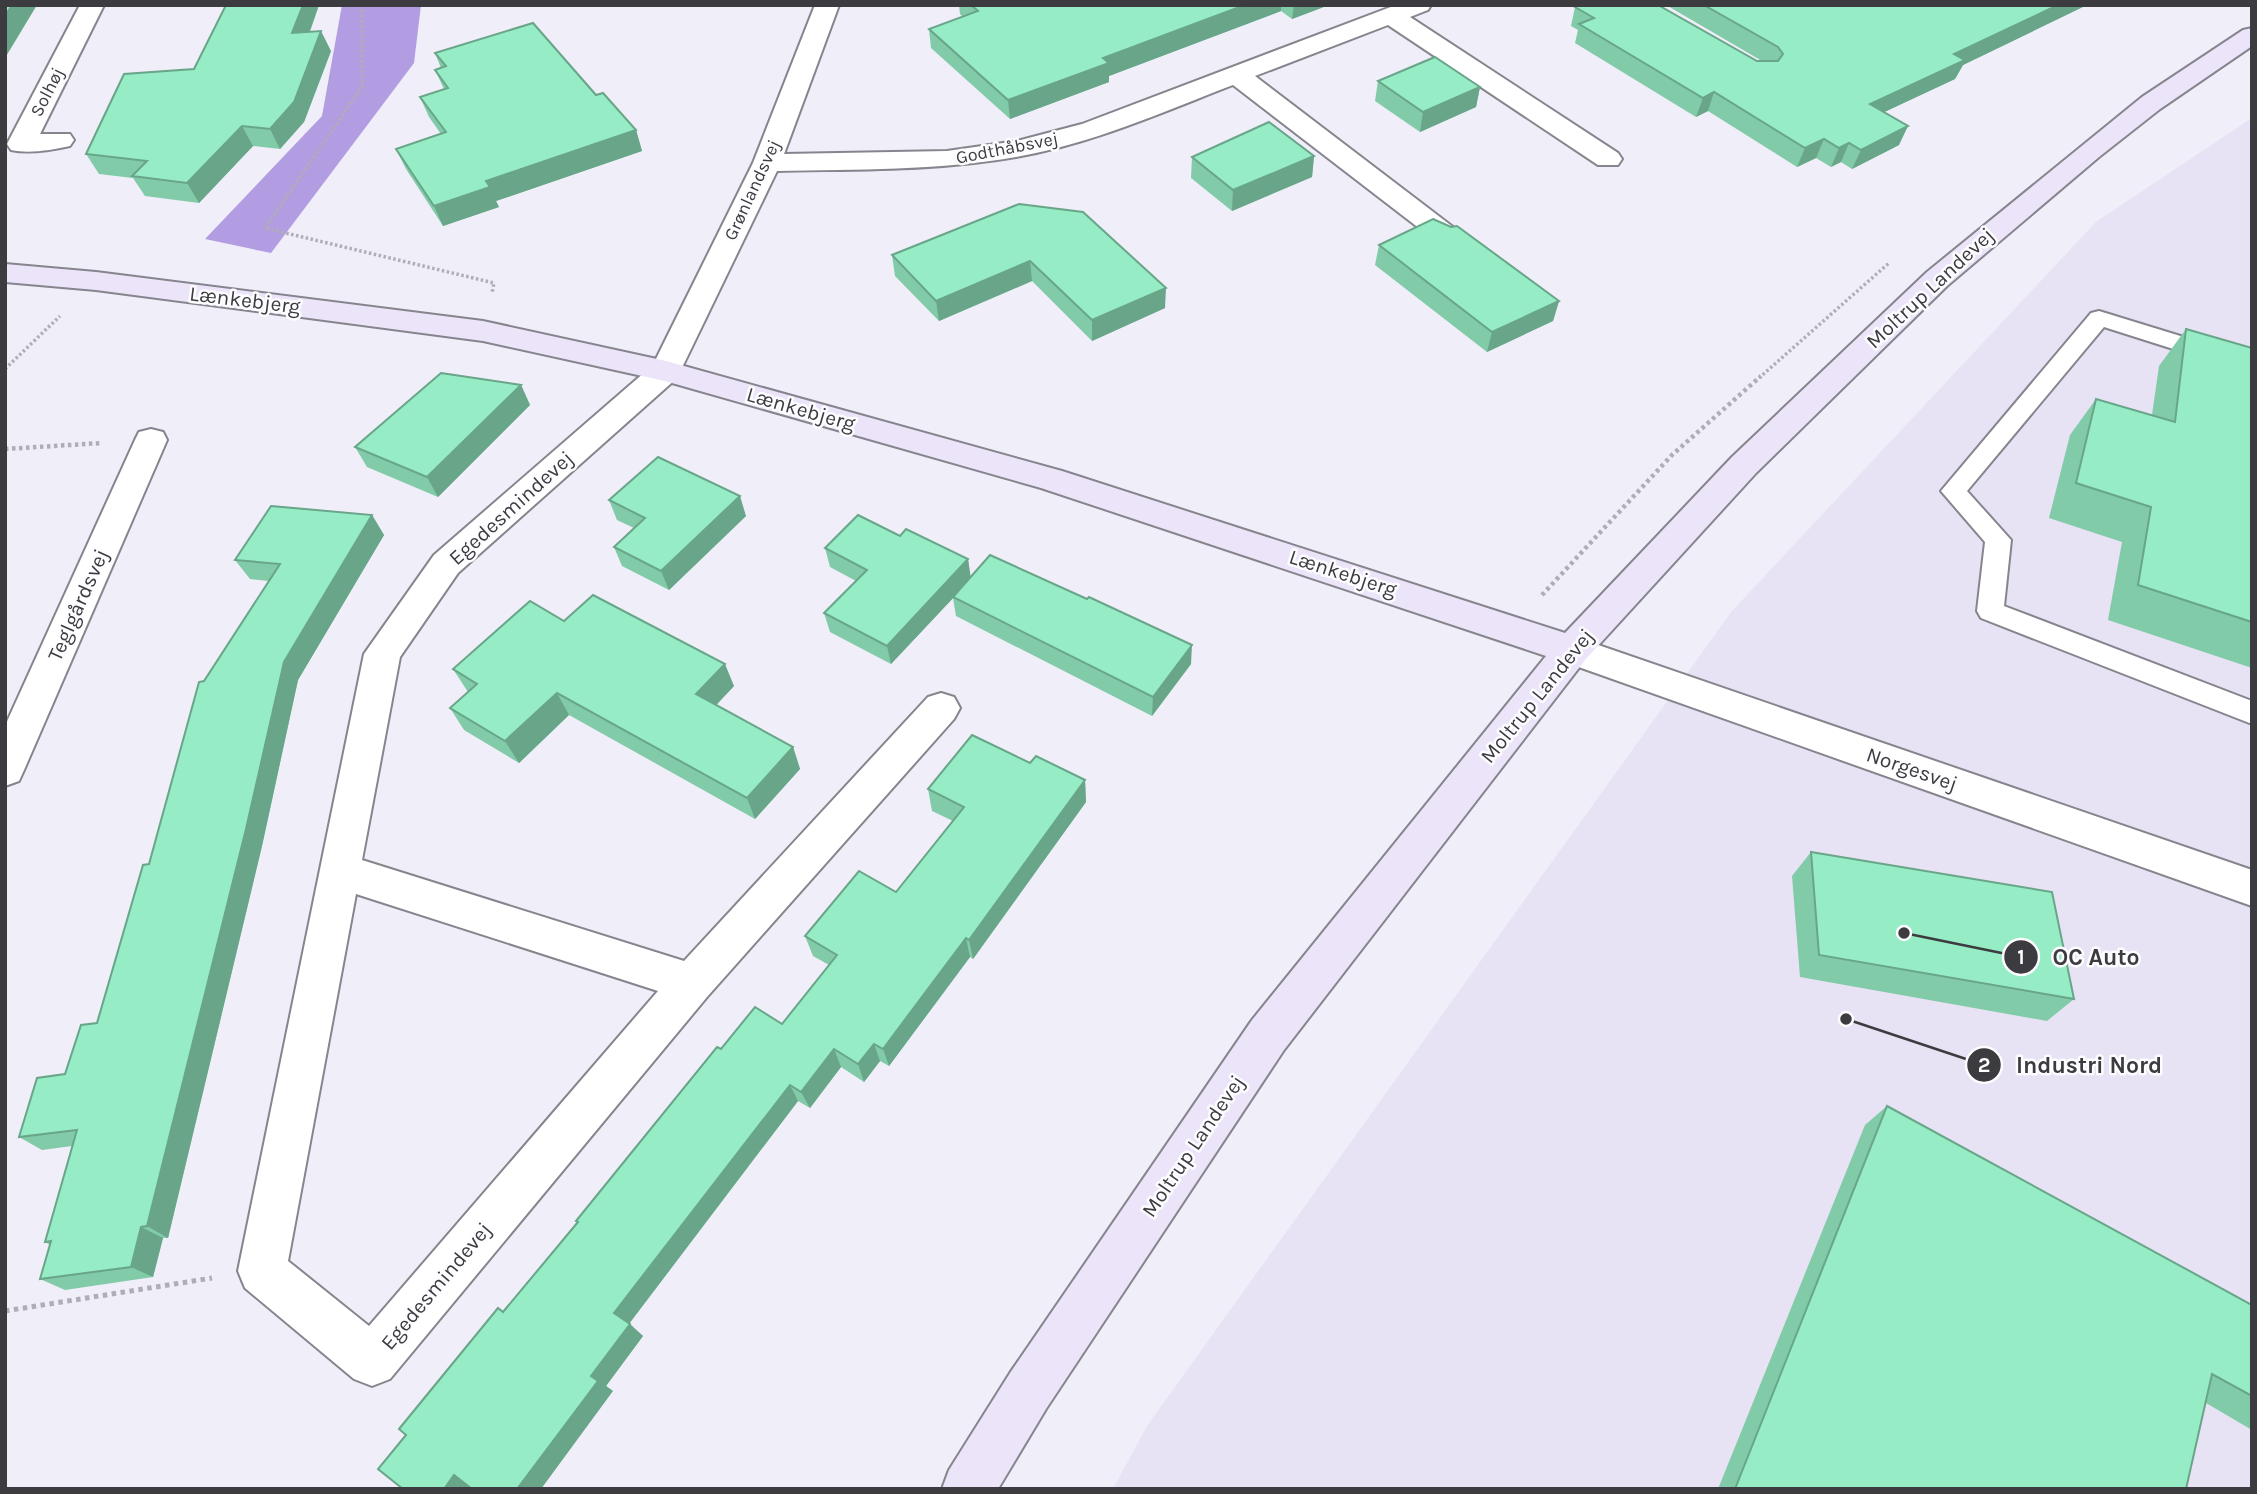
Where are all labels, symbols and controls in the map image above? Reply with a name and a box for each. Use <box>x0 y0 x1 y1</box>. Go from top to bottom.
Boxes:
street label: Solhøj <box>25 64 69 120</box>
street label: Godthåbsvej <box>954 127 1060 169</box>
street label: Grønlandsvej <box>719 136 785 244</box>
street label: Moltrup Landevej <box>1861 223 1999 353</box>
street label: Lænkebjerg <box>188 281 302 319</box>
street label: Lænkebjerg <box>744 382 858 436</box>
street label: Egedesmindevej <box>444 446 578 570</box>
street label: Lænkebjerg <box>1286 544 1400 602</box>
street label: Teglgårdsvej <box>43 545 113 665</box>
street label: Moltrup Landevej <box>1475 624 1599 768</box>
street label: Norgesvej <box>1863 742 1961 796</box>
callout: OC Auto <box>2003 935 2153 979</box>
text: OC Auto <box>2053 944 2140 971</box>
text: 1 <box>2017 945 2025 969</box>
callout: Industri Nord <box>1967 1043 2176 1087</box>
text: Industri Nord <box>2016 1052 2162 1079</box>
text: 2 <box>1978 1053 1990 1077</box>
street label: Moltrup Landevej <box>1137 1071 1249 1221</box>
street label: Egedesmindevej <box>376 1218 496 1354</box>

